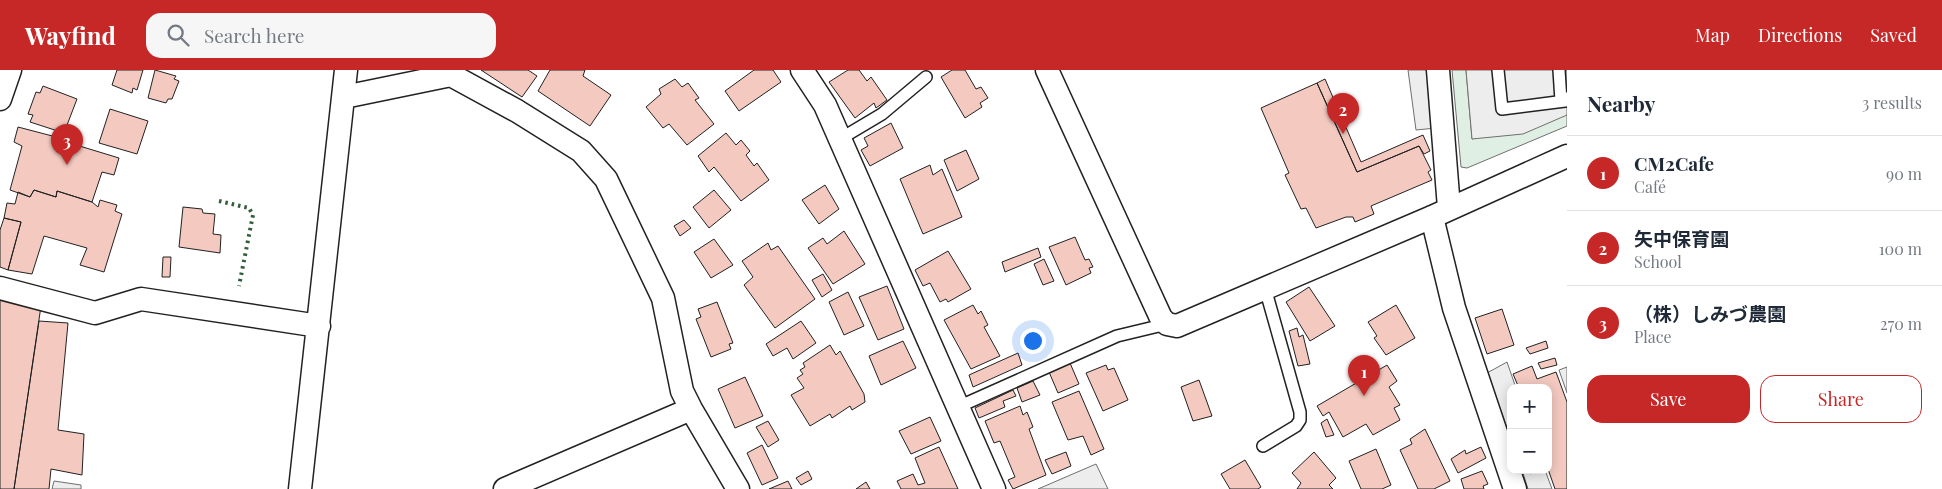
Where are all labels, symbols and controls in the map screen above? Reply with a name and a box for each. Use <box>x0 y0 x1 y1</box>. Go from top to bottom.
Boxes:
search box <box>146 13 496 58</box>
text: Wayfind <box>25 19 116 51</box>
icon: search <box>164 21 192 49</box>
text: Search here <box>204 22 304 48</box>
text: Map <box>1695 23 1730 47</box>
text: Directions <box>1758 23 1842 47</box>
text: Saved <box>1870 23 1917 47</box>
text: Nearby <box>1587 89 1656 117</box>
text: 3 results <box>1862 92 1922 113</box>
pin: 2 <box>1327 93 1359 134</box>
pin: 3 <box>51 124 83 165</box>
text: CM2Cafe <box>1634 150 1714 176</box>
text: 1 <box>1600 163 1606 184</box>
text: 90 m <box>1886 163 1922 184</box>
text: Café <box>1634 176 1666 197</box>
text: 矢中保育園 <box>1634 225 1729 251</box>
text: 2 <box>1599 238 1607 259</box>
text: 100 m <box>1879 238 1922 259</box>
text: School <box>1634 251 1682 272</box>
text: （株）しみづ農園 <box>1634 300 1786 326</box>
text: 3 <box>1599 313 1607 334</box>
text: 270 m <box>1880 313 1922 334</box>
text: Place <box>1634 326 1672 347</box>
your location <box>1020 328 1046 354</box>
pin: 1 <box>1348 355 1380 396</box>
button: Save <box>1587 375 1750 423</box>
button: Share <box>1760 375 1922 423</box>
map controls <box>1507 384 1552 474</box>
button: + <box>1507 384 1552 429</box>
button: − <box>1507 429 1552 474</box>

